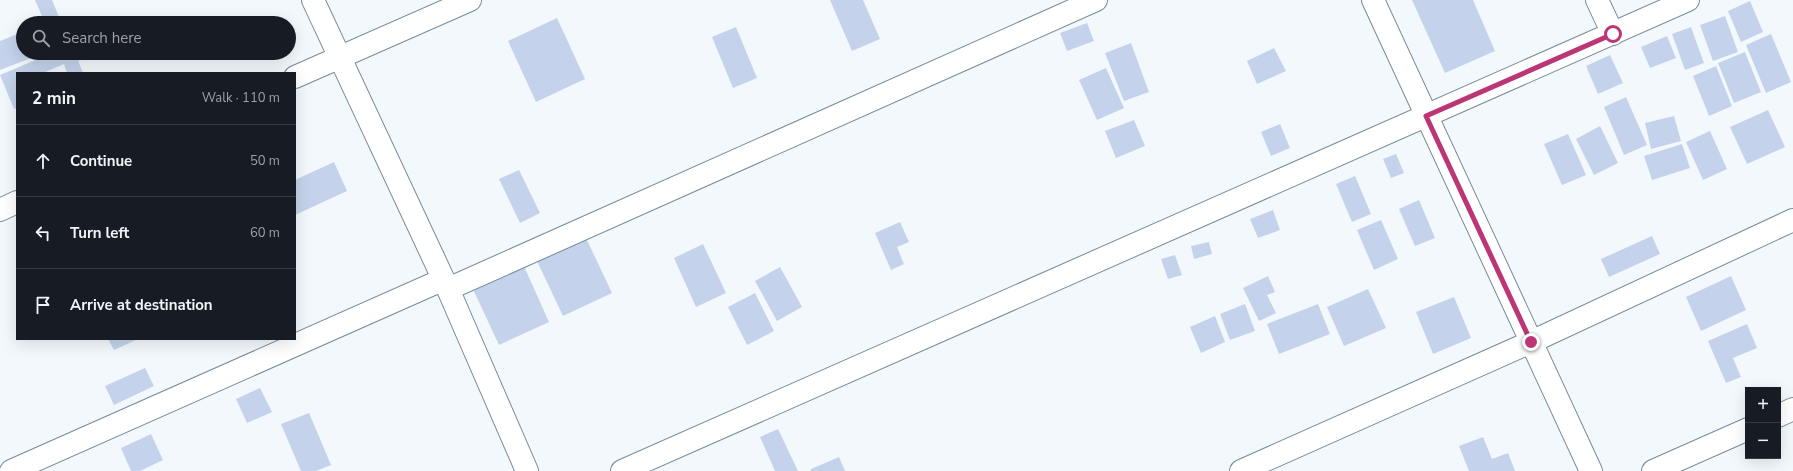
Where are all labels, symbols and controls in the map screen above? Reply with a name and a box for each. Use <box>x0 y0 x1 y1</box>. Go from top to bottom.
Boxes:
search box <box>16 16 296 60</box>
route start <box>1604 25 1622 43</box>
icon: search <box>30 27 52 49</box>
text: Search here <box>62 28 142 48</box>
text: 2 min <box>32 87 76 110</box>
text: Walk · 110 m <box>202 89 280 107</box>
icon: ahead <box>32 150 54 172</box>
text: Continue <box>70 151 132 171</box>
text: 50 m <box>250 152 280 170</box>
icon: left <box>32 222 54 244</box>
text: Turn left <box>70 223 129 243</box>
text: 60 m <box>250 224 280 242</box>
icon: arrive <box>32 294 54 316</box>
text: Arrive at destination <box>70 295 213 315</box>
route end <box>1522 333 1540 351</box>
map controls <box>1745 387 1781 459</box>
button: + <box>1745 387 1781 423</box>
button: − <box>1745 423 1781 459</box>

